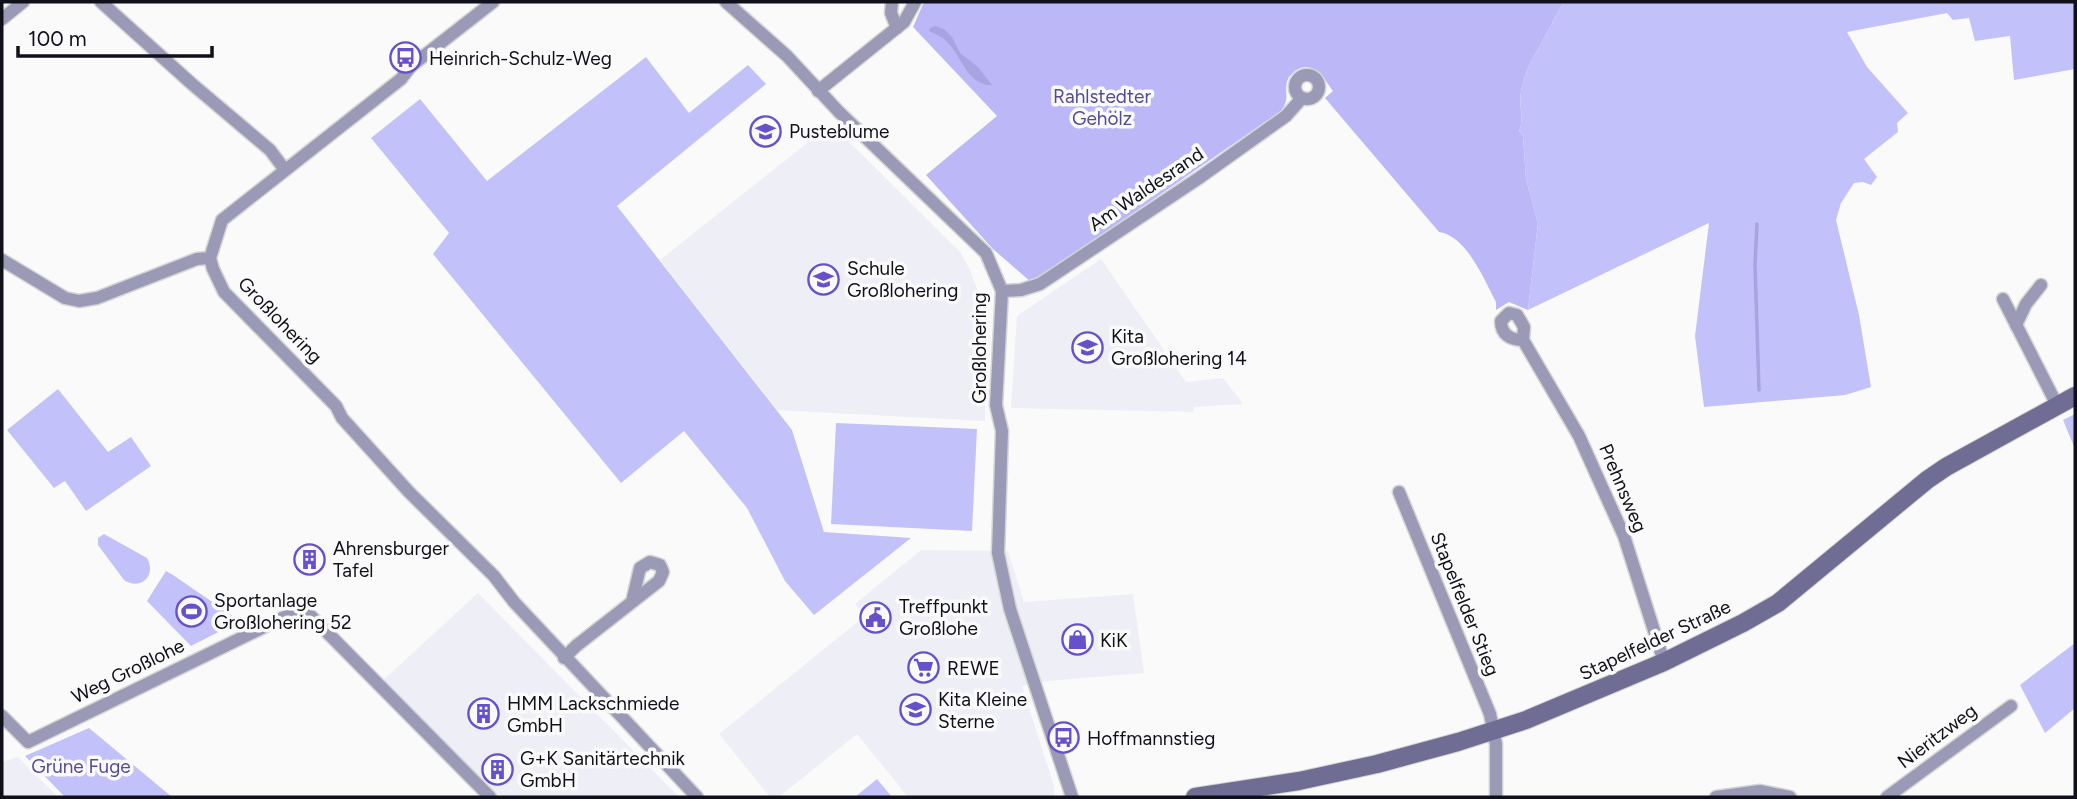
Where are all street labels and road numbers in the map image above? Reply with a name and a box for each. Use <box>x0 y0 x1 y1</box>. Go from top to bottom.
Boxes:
street label: Am Waldesrand <box>1084 142 1208 236</box>
street label: Großlohering <box>233 272 327 368</box>
street label: Großlohering <box>968 292 991 404</box>
street label: Prehnsweg <box>1594 440 1652 536</box>
street label: Stapelfelder Stieg <box>1426 529 1504 679</box>
street label: Stapelfelder Straße <box>1576 595 1734 685</box>
street label: Weg Großlohe <box>68 634 188 708</box>
street label: Nieritzweg <box>1893 699 1981 773</box>

